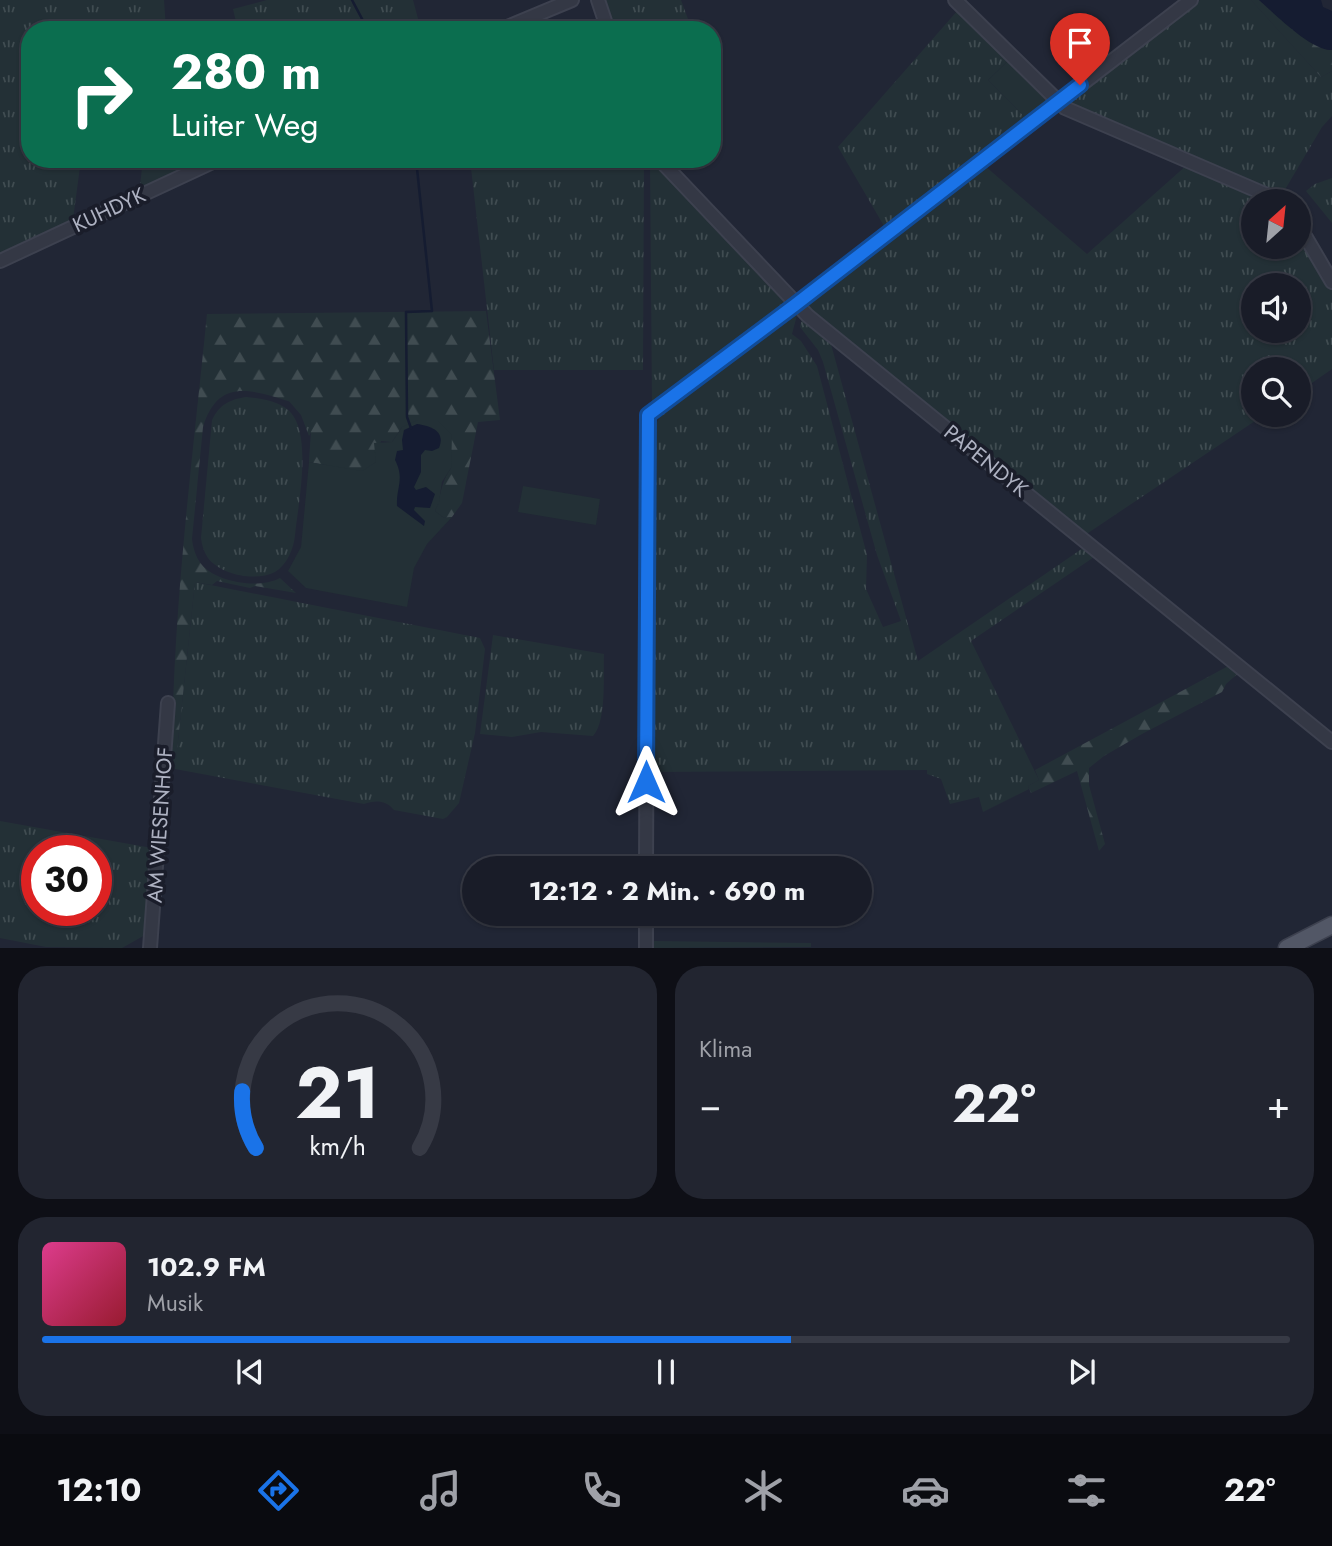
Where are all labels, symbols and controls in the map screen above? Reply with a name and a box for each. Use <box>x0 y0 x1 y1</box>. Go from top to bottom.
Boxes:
pin <box>1050 13 1110 85</box>
icon: arrive <box>1061 24 1099 62</box>
text: 280 m <box>171 37 321 107</box>
icon: right <box>56 49 147 140</box>
text: Luiter Weg <box>171 102 318 148</box>
street label: KUHDYK <box>68 180 150 240</box>
north arrow <box>1241 189 1311 259</box>
map controls <box>1241 189 1311 427</box>
button: sound <box>1241 273 1311 343</box>
button: search <box>1241 357 1311 427</box>
street label: PAPENDYK <box>937 418 1035 504</box>
position arrow <box>609 745 683 819</box>
street label: AM WIESENHOF <box>140 746 180 904</box>
speed limit sign: 30 <box>21 835 112 926</box>
text: 12:12 · 2 Min. · 690 m <box>529 872 805 910</box>
text: Klima <box>699 1032 752 1066</box>
text: 21 <box>295 1041 380 1146</box>
text: 22° <box>952 1066 1036 1142</box>
text: − <box>699 1077 721 1132</box>
text: + <box>1267 1077 1290 1132</box>
text: km/h <box>309 1128 366 1164</box>
text: 102.9 FM <box>147 1248 266 1286</box>
text: Musik <box>147 1286 203 1320</box>
icon: previous <box>231 1353 269 1391</box>
icon: pause <box>647 1353 685 1391</box>
icon: next <box>1063 1353 1101 1391</box>
icon: directions <box>254 1466 303 1515</box>
icon: music <box>416 1466 465 1515</box>
icon: phone <box>577 1466 626 1515</box>
icon: climate <box>739 1466 788 1515</box>
icon: car <box>901 1466 950 1515</box>
icon: filters <box>1062 1466 1111 1515</box>
text: 12:10 <box>56 1467 141 1513</box>
text: 22° <box>1224 1467 1276 1513</box>

